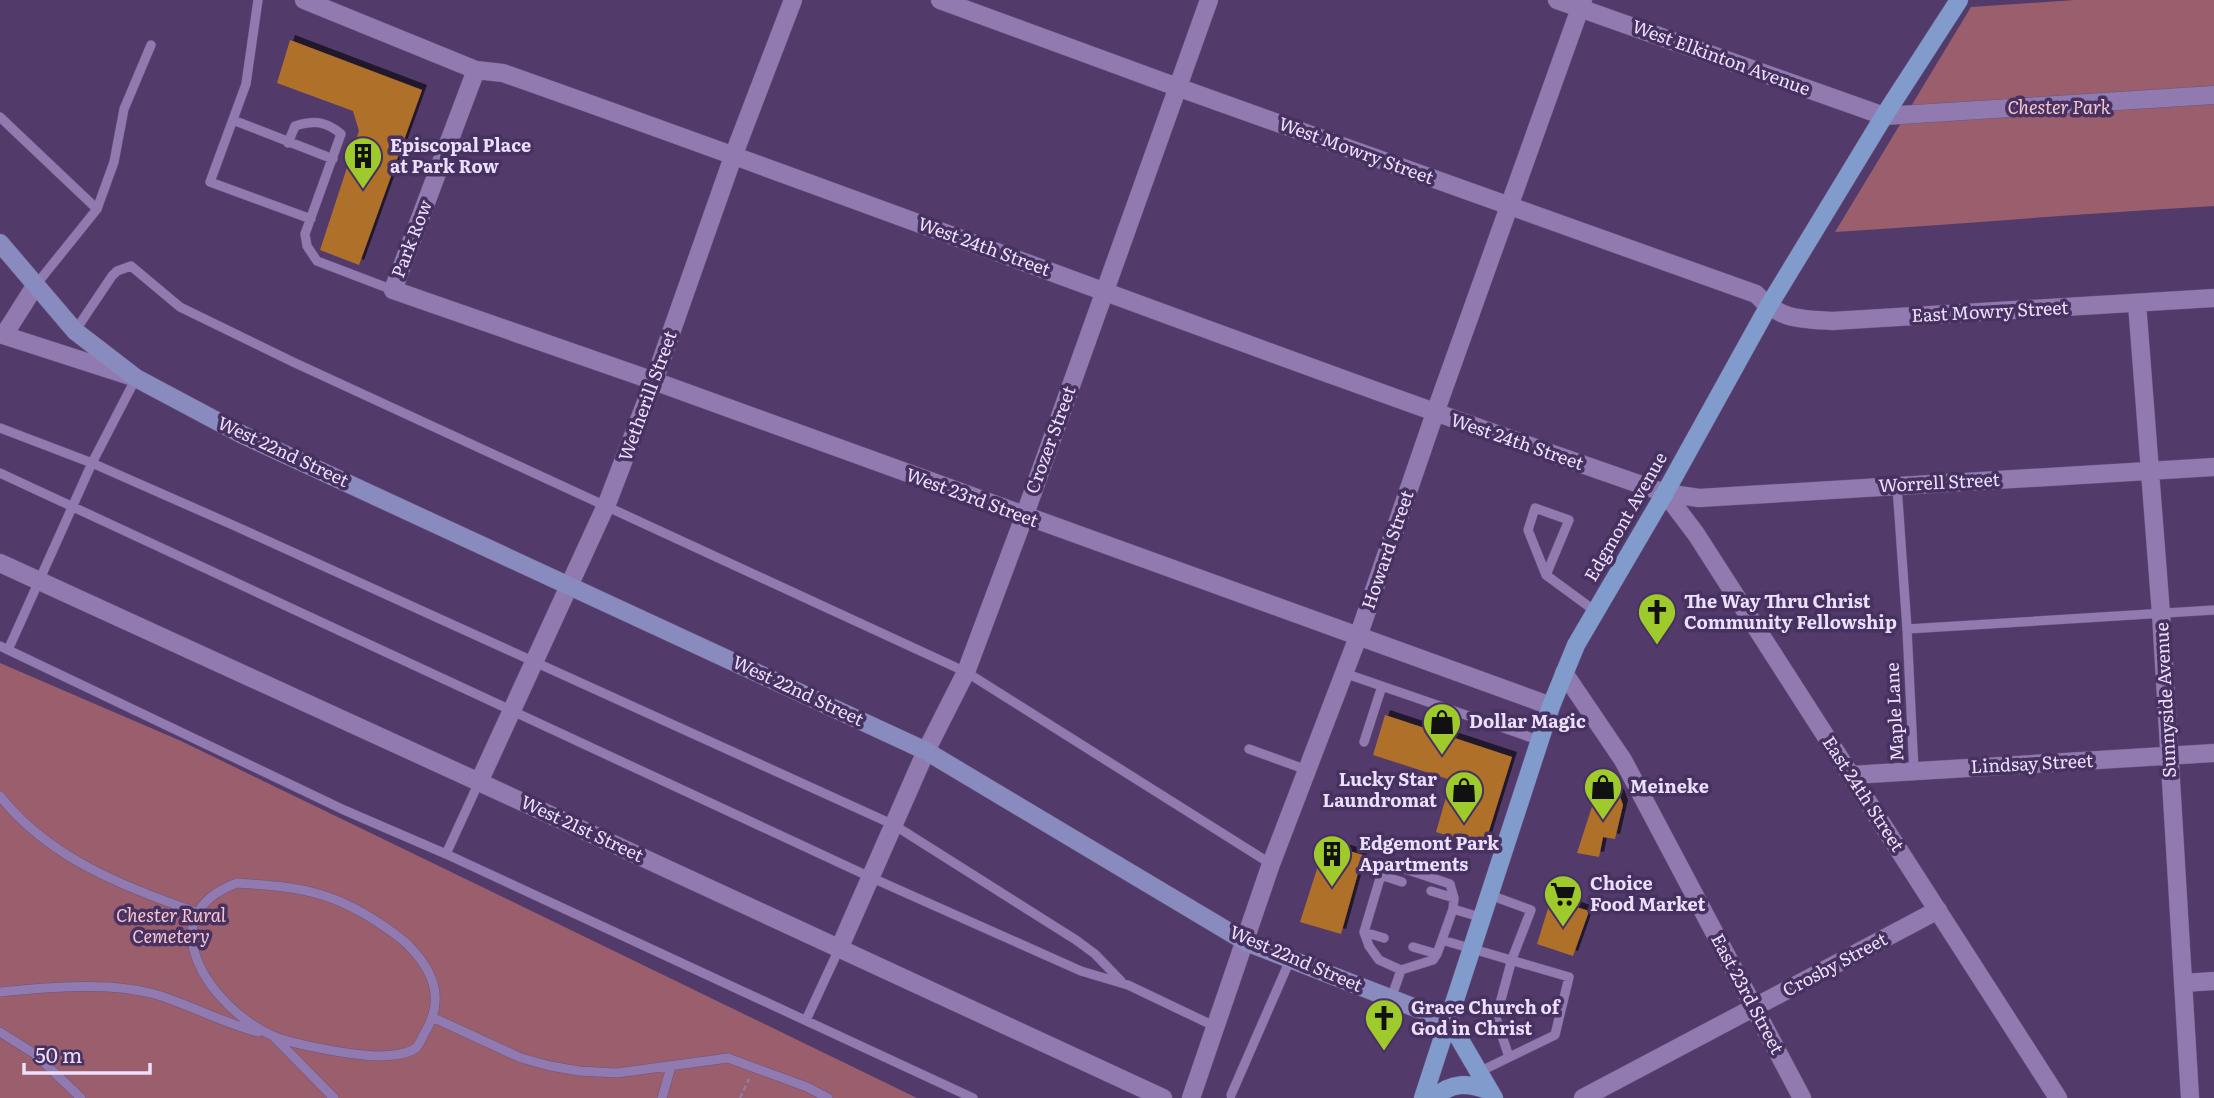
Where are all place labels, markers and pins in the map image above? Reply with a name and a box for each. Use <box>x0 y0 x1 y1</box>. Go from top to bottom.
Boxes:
place label: Episcopal Place at Park Row <box>390 131 531 179</box>
building icon: Episcopal Place at Park Row <box>342 135 384 190</box>
place label: The Way Thru Christ Community Fellowship <box>1684 587 1897 635</box>
church icon: The Way Thru Christ Community Fellowship <box>1636 591 1678 646</box>
shop icon: Dollar Magic <box>1421 701 1463 756</box>
place label: Dollar Magic <box>1469 707 1586 734</box>
place label: Lucky Star Laundromat <box>1323 765 1437 813</box>
shop icon: Meineke <box>1582 766 1624 821</box>
shop icon: Lucky Star Laundromat <box>1443 769 1485 824</box>
place label: Meineke <box>1630 772 1709 799</box>
place label: Edgemont Park Apartments <box>1359 829 1500 877</box>
building icon: Edgemont Park Apartments <box>1311 833 1353 888</box>
place label: Choice Food Market <box>1590 869 1706 917</box>
supermarket icon: Choice Food Market <box>1542 873 1584 928</box>
place label: Grace Church of God in Christ <box>1411 993 1562 1041</box>
church icon: Grace Church of God in Christ <box>1363 997 1405 1052</box>

